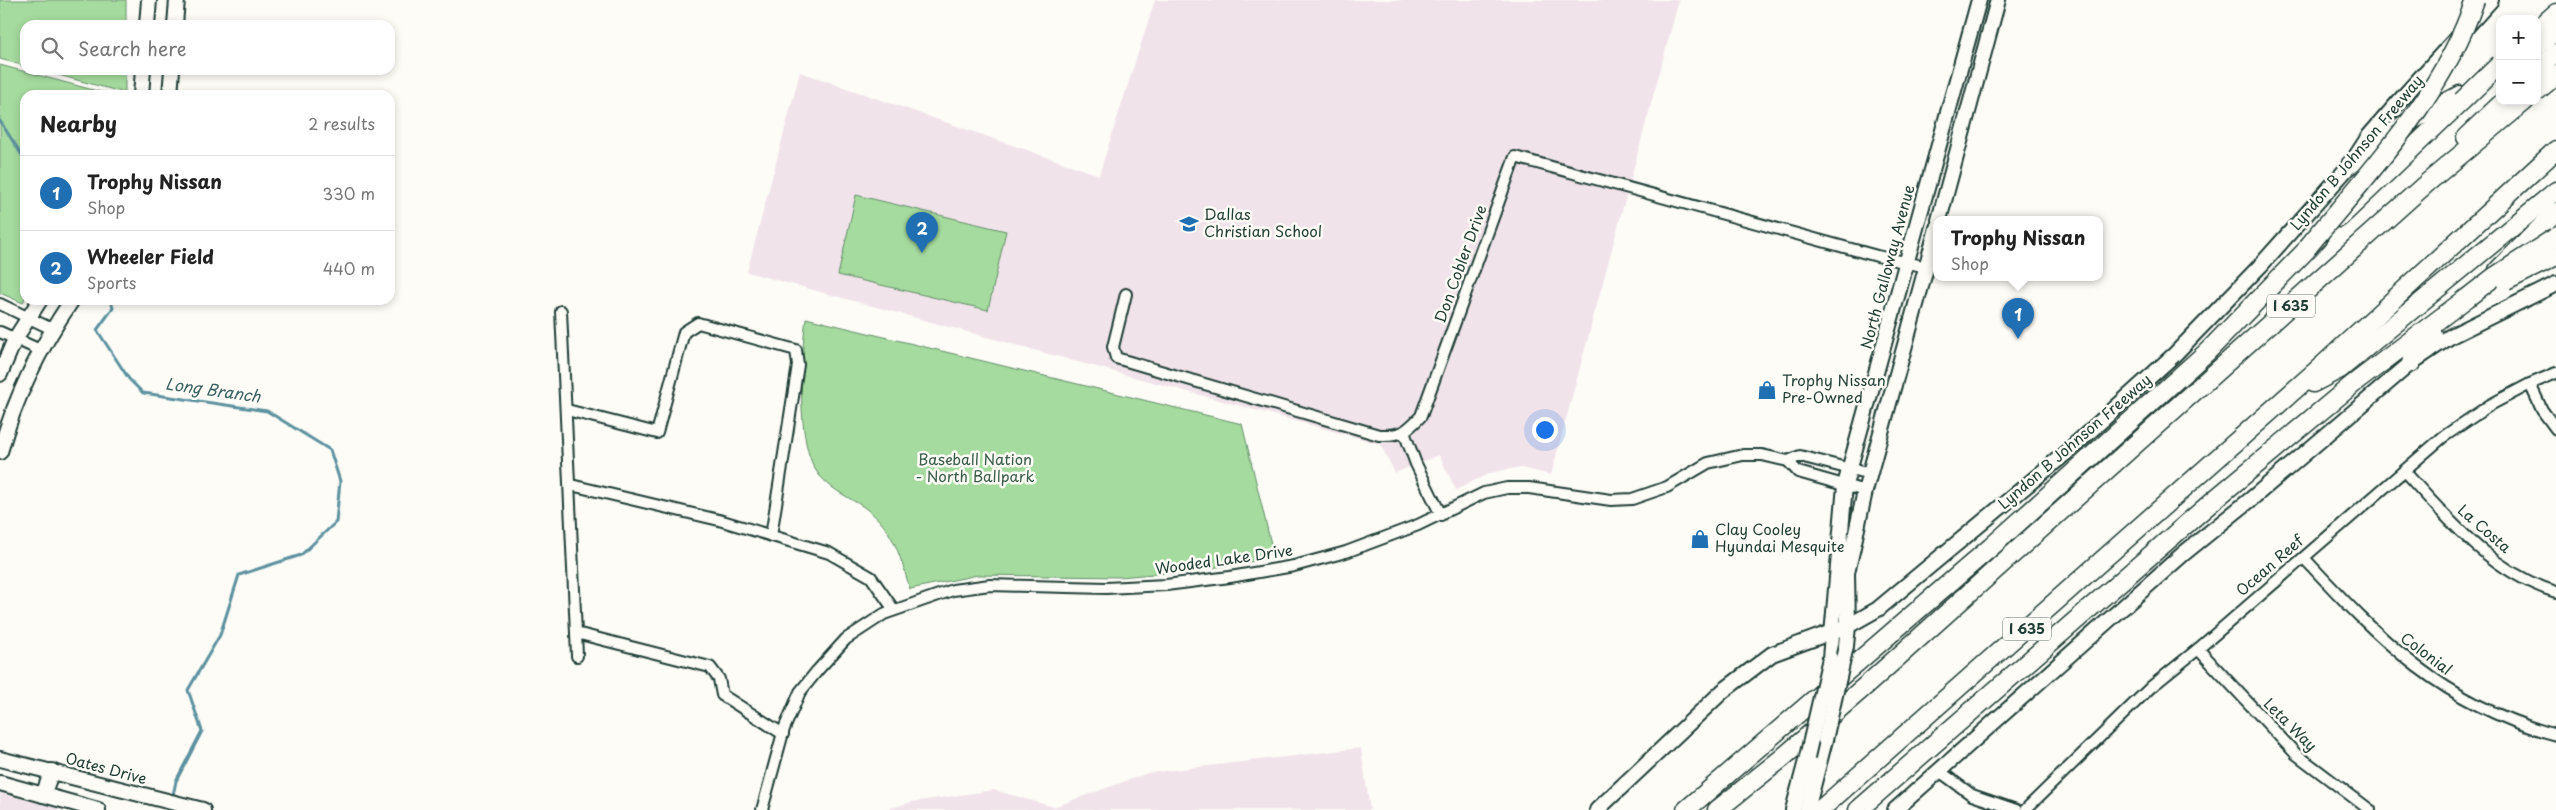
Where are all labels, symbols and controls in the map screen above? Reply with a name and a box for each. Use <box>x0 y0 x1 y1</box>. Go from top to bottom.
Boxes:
map controls <box>2496 15 2541 105</box>
button: + <box>2496 15 2541 60</box>
search box <box>20 20 395 75</box>
icon: search <box>38 34 66 62</box>
text: Search here <box>78 34 187 62</box>
button: − <box>2496 60 2541 105</box>
street label: Lyndon B Johnson Freeway <box>2284 69 2428 235</box>
text: Nearby <box>40 107 117 139</box>
text: 2 results <box>308 111 375 135</box>
text: Trophy Nissan <box>87 167 222 195</box>
text: 1 <box>52 181 60 205</box>
text: 330 m <box>322 181 375 205</box>
street label: North Galloway Avenue <box>1854 182 1920 351</box>
text: Shop <box>87 195 125 219</box>
street label: Don Cobler Drive <box>1428 201 1492 326</box>
place label: Dallas Christian School <box>1204 202 1322 242</box>
pin: 2 <box>906 212 938 253</box>
school or university icon: Dallas Christian School <box>1178 213 1200 235</box>
popup <box>1933 216 2103 281</box>
text: Trophy Nissan <box>1951 223 2085 251</box>
text: Wheeler Field <box>87 242 214 270</box>
text: Shop <box>1951 251 1989 275</box>
text: 2 <box>50 256 62 280</box>
text: 440 m <box>323 256 375 280</box>
text: Sports <box>87 270 136 294</box>
road number: I 635 <box>2267 294 2315 318</box>
pin: 1 <box>2002 298 2034 339</box>
place label: Trophy Nissan Pre-Owned <box>1782 368 1886 408</box>
street label: Lyndon B Johnson Freeway <box>1992 368 2156 514</box>
water label: Long Branch <box>164 370 263 408</box>
shop icon: Trophy Nissan Pre-Owned <box>1756 379 1778 401</box>
your location <box>1532 417 1558 443</box>
park label: Baseball Nation - North Ballpark <box>915 447 1035 487</box>
street label: La Costa <box>2453 498 2517 558</box>
place label: Clay Cooley Hyundai Mesquite <box>1715 517 1844 557</box>
shop icon: Clay Cooley Hyundai Mesquite <box>1689 528 1711 550</box>
street label: Ocean Reef <box>2230 528 2309 601</box>
street label: Wooded Lake Drive <box>1153 537 1294 580</box>
road number: I 635 <box>2003 618 2051 640</box>
street label: Colonial <box>2396 626 2458 680</box>
street label: Leta Way <box>2259 692 2323 756</box>
street label: Oates Drive <box>63 746 150 789</box>

